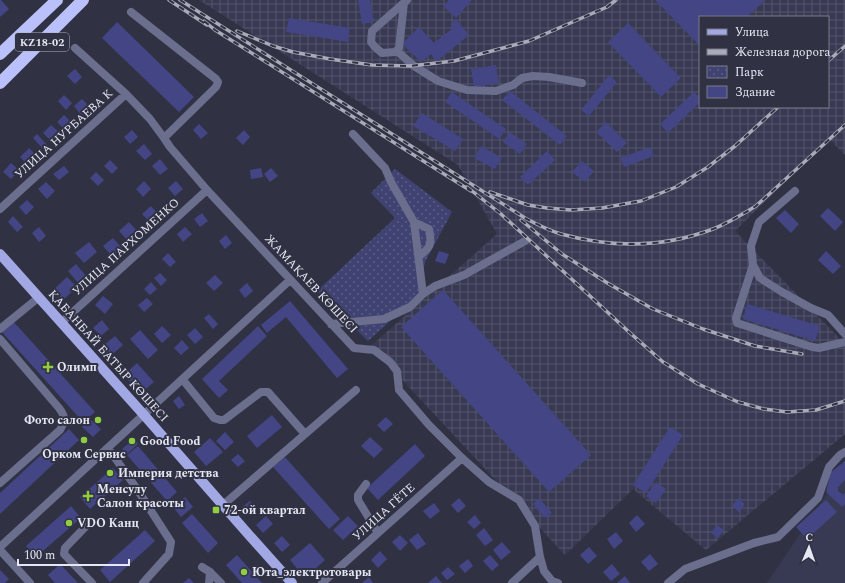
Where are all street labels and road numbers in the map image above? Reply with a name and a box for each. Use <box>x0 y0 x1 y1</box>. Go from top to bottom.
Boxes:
road number: KZ18-02 <box>15 33 69 51</box>
street label: УЛИЦА НУРБАЕВА К <box>10 84 118 184</box>
street label: УЛИЦА ПАРХОМЕНКО <box>68 194 184 300</box>
street label: ЖАМАҚАЕВ КӨШЕСІ <box>260 230 362 338</box>
street label: ҚАБАНБАЙ БАТЫР КӨШЕСІ <box>43 286 173 426</box>
street label: УЛИЦА ГЁТЕ <box>348 479 420 545</box>

